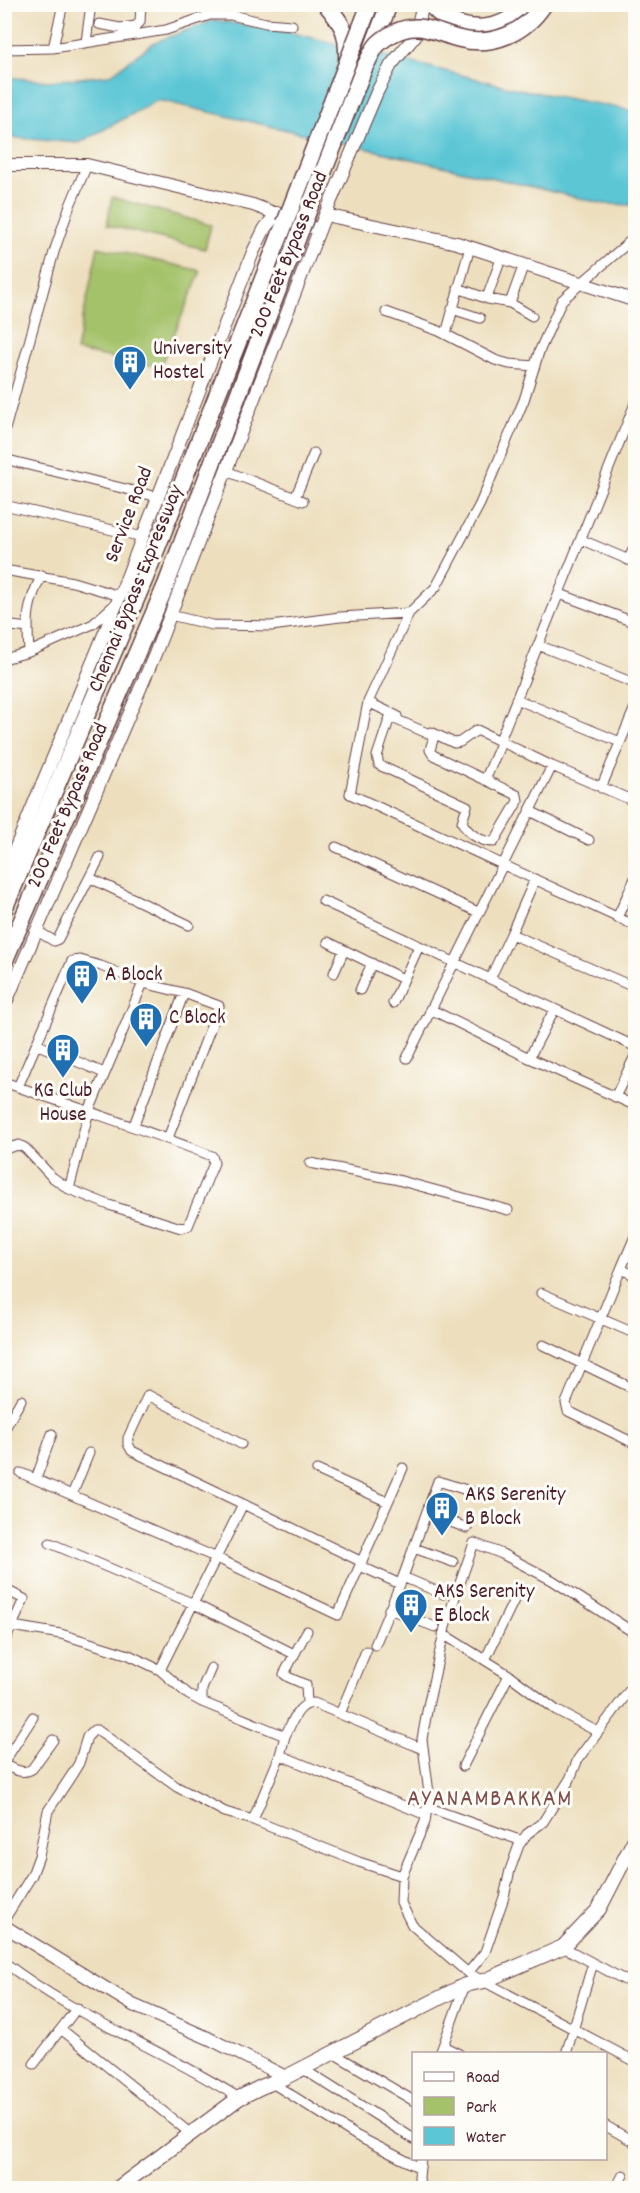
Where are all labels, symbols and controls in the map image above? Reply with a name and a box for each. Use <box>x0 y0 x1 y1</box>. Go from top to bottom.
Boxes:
street label: 200 Feet Bypass Road <box>243 167 337 343</box>
place label: University Hostel <box>153 335 232 389</box>
building icon: University Hostel <box>112 344 148 391</box>
street label: Service Road <box>98 463 162 567</box>
street label: Chennai Bypass Expressway <box>82 480 193 697</box>
street label: 200 Feet Bypass Road <box>21 719 117 893</box>
building icon: A Block <box>64 958 100 1005</box>
place label: A Block <box>105 961 163 991</box>
building icon: C Block <box>128 1001 164 1048</box>
place label: C Block <box>169 1004 226 1034</box>
building icon: KG Club House <box>45 1032 81 1079</box>
place label: KG Club House <box>34 1077 92 1131</box>
place label: AKS Serenity B Block <box>465 1481 566 1535</box>
building icon: AKS Serenity B Block <box>424 1490 460 1537</box>
place label: AKS Serenity E Block <box>434 1578 535 1632</box>
building icon: AKS Serenity E Block <box>393 1587 429 1634</box>
district label: AYANAMBAKKAM <box>407 1783 573 1817</box>
legend <box>412 2052 607 2160</box>
text: Road <box>466 2066 500 2091</box>
text: Park <box>466 2096 497 2121</box>
text: Water <box>466 2126 506 2151</box>

